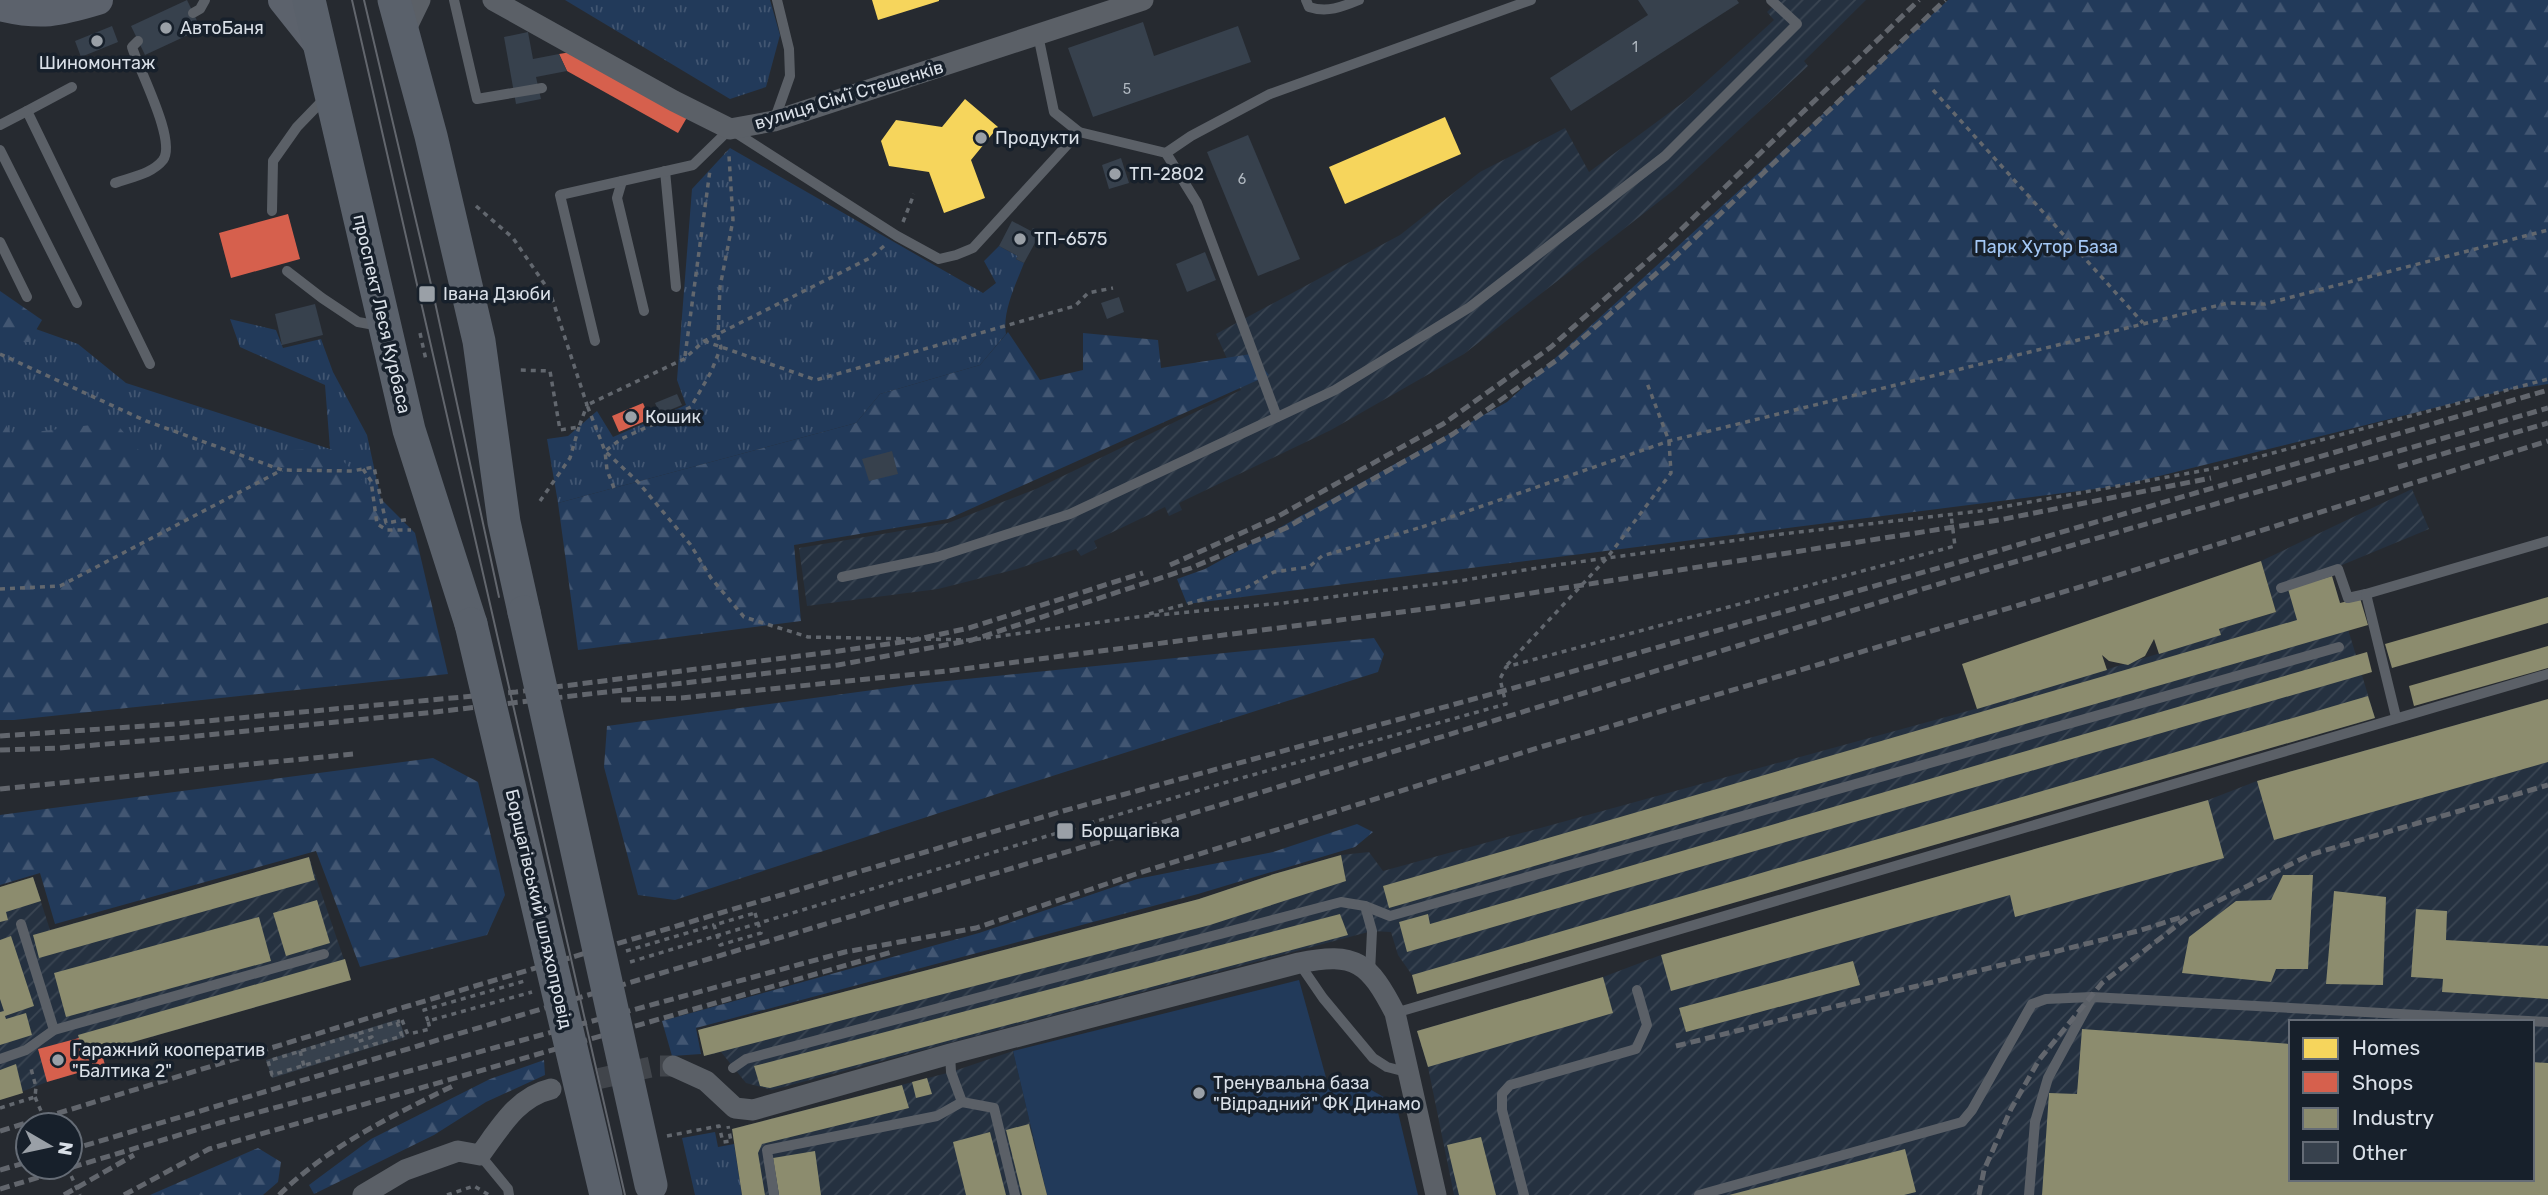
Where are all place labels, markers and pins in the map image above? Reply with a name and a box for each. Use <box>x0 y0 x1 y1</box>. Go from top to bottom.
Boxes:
place label: АвтоБаня <box>180 17 264 39</box>
marker: АвтоБаня <box>158 20 174 36</box>
marker: Шиномонтаж <box>89 33 105 49</box>
place label: Шиномонтаж <box>39 52 155 74</box>
place label: Продукти <box>995 127 1079 149</box>
marker: Продукти <box>973 130 989 146</box>
place label: ТП-2802 <box>1129 163 1204 185</box>
marker: ТП-2802 <box>1107 166 1123 182</box>
place label: ТП-6575 <box>1034 228 1107 250</box>
marker: ТП-6575 <box>1012 231 1028 247</box>
place label: Івана Дзюби <box>443 283 551 305</box>
marker: Івана Дзюби <box>417 284 437 304</box>
place label: Кошик <box>645 406 701 428</box>
marker: Кошик <box>623 409 639 425</box>
place label: Борщагівка <box>1081 820 1180 842</box>
marker: Борщагівка <box>1055 821 1075 841</box>
place label: Гаражний кооператив "Балтика 2" <box>72 1039 265 1082</box>
marker: Гаражний кооператив "Балтика 2" <box>50 1052 66 1068</box>
place label: Тренувальна база "Відрадний" ФК Динамо <box>1213 1072 1421 1115</box>
marker: Тренувальна база "Відрадний" ФК Динамо <box>1191 1085 1207 1101</box>

